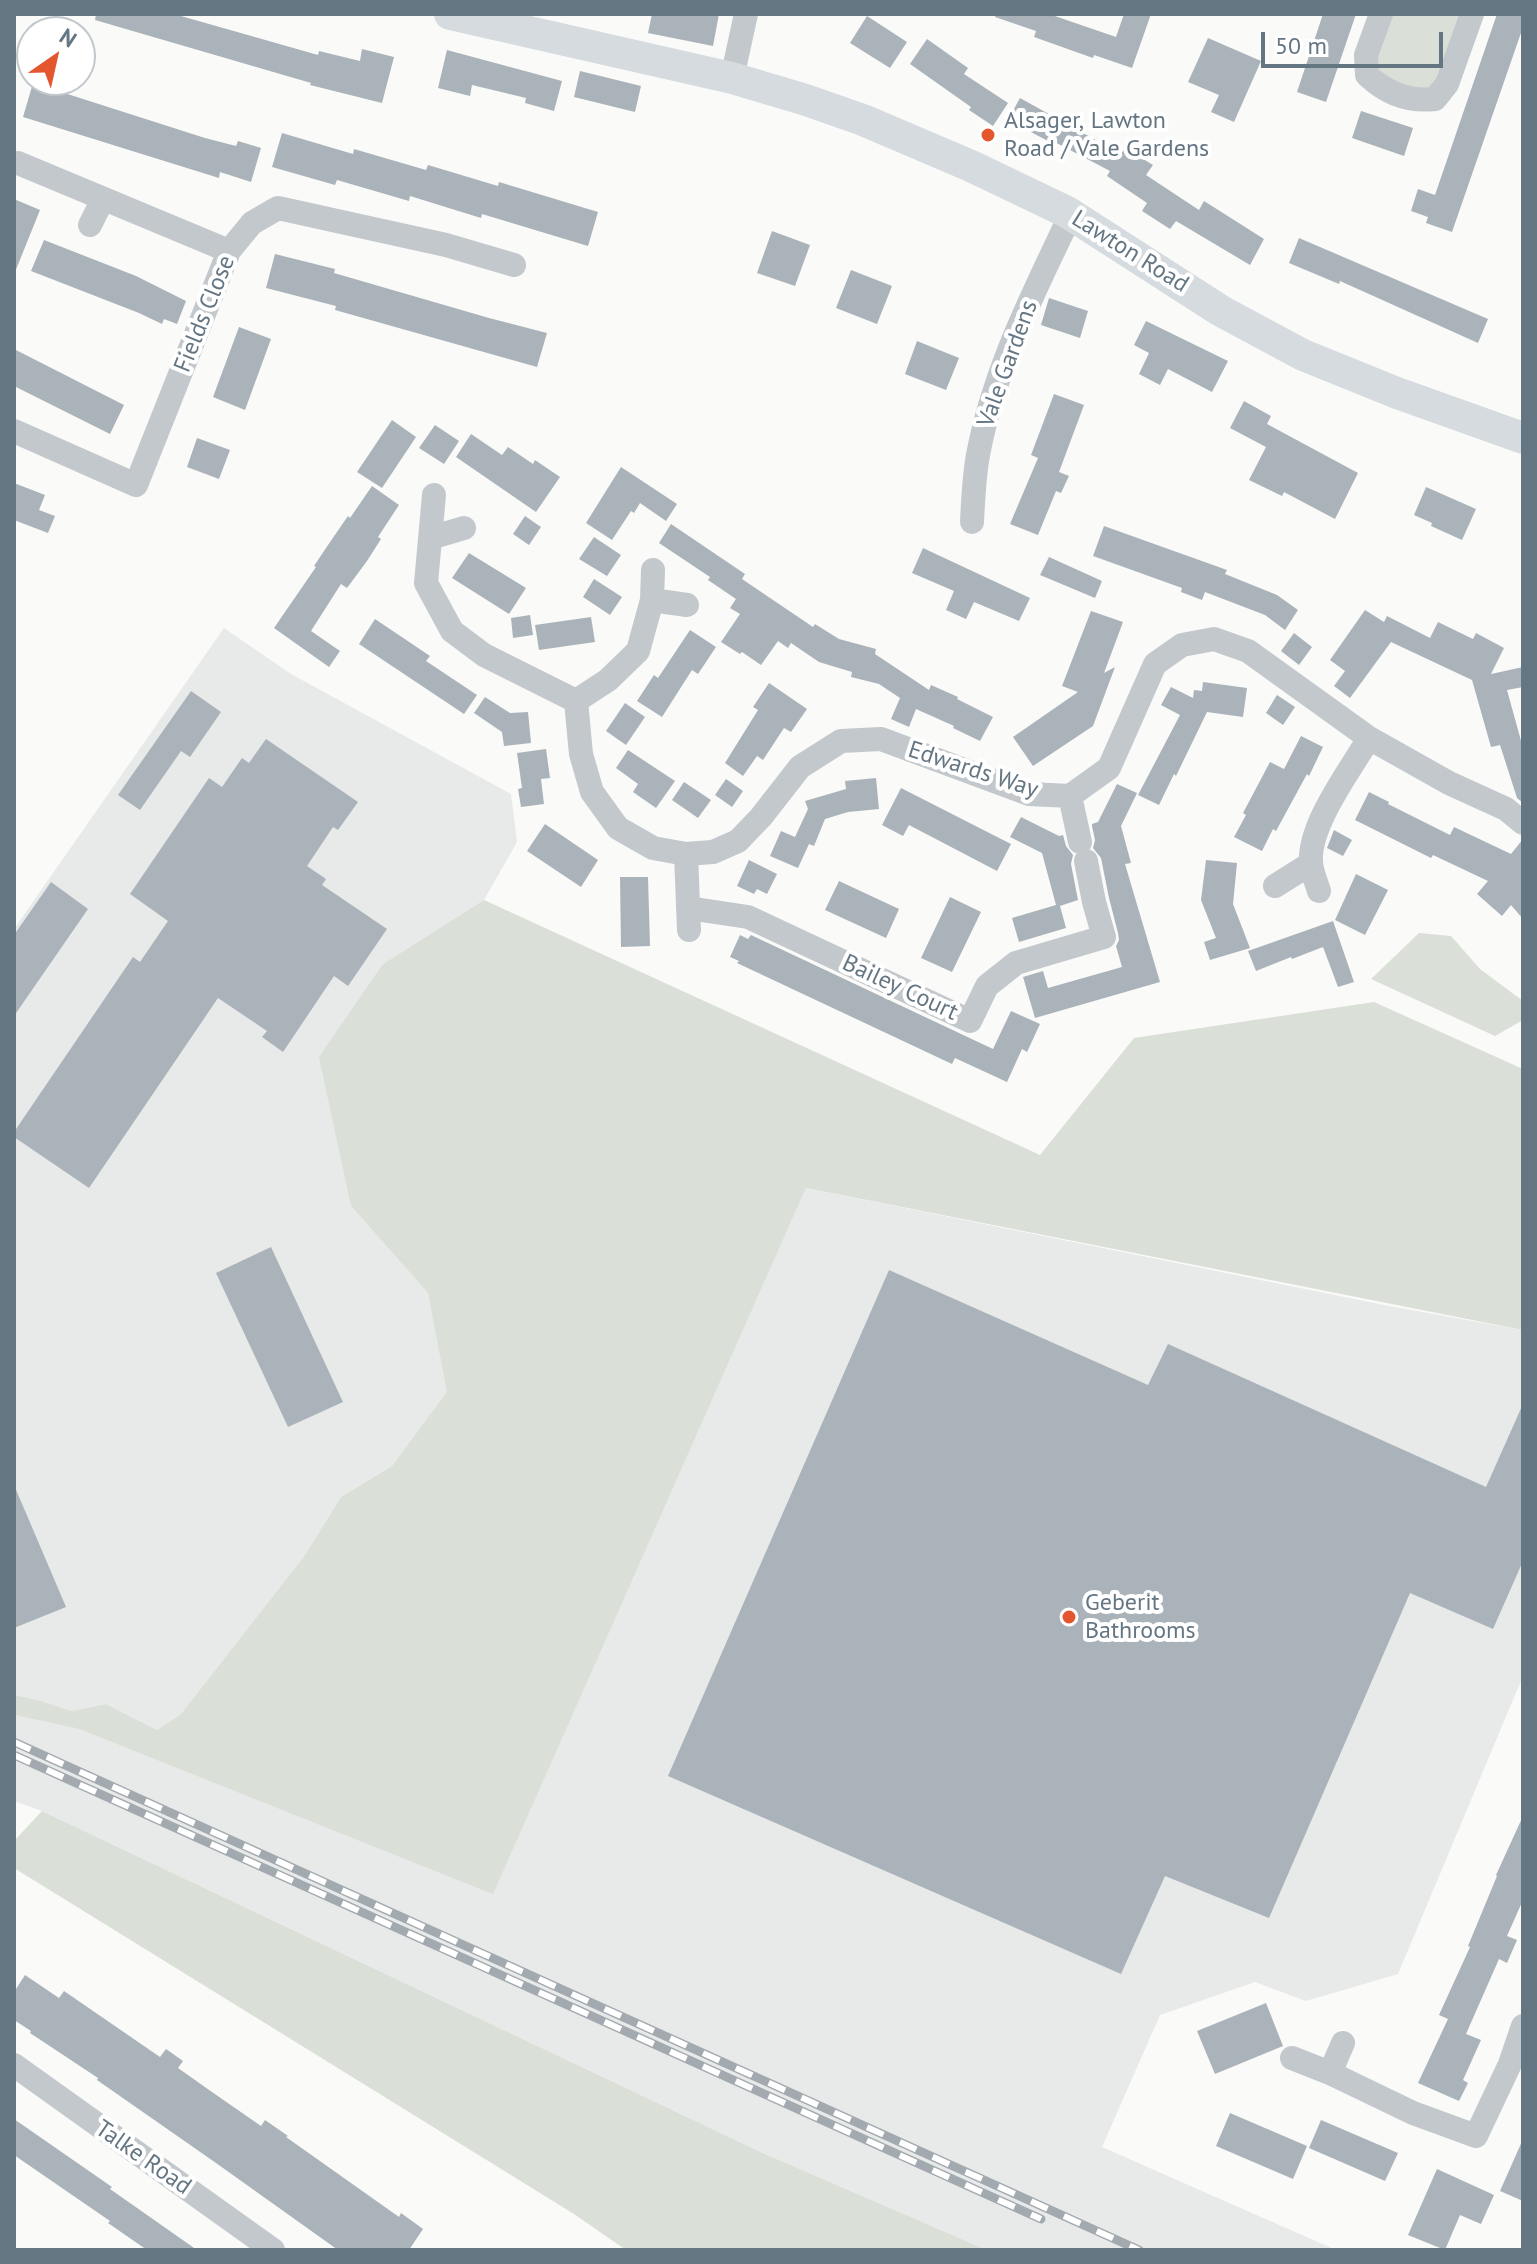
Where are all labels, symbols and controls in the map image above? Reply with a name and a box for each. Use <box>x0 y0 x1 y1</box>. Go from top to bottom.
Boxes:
north arrow <box>16 16 96 96</box>
scale bar <box>1265 16 1447 66</box>
text: N <box>54 22 82 53</box>
text: 50 m <box>1275 30 1327 61</box>
place label: Alsager, Lawton Road / Vale Gardens <box>1004 107 1209 163</box>
marker: Alsager, Lawton Road / Vale Gardens <box>979 126 997 144</box>
street label: Lawton Road <box>1066 205 1194 299</box>
street label: Fields Close <box>169 251 241 377</box>
street label: Vale Gardens <box>972 297 1044 431</box>
street label: Edwards Way <box>904 735 1042 805</box>
street label: Bailey Court <box>838 949 962 1027</box>
place label: Geberit Bathrooms <box>1085 1589 1196 1645</box>
marker: Geberit Bathrooms <box>1060 1608 1078 1626</box>
street label: Talke Road <box>90 2115 196 2201</box>

